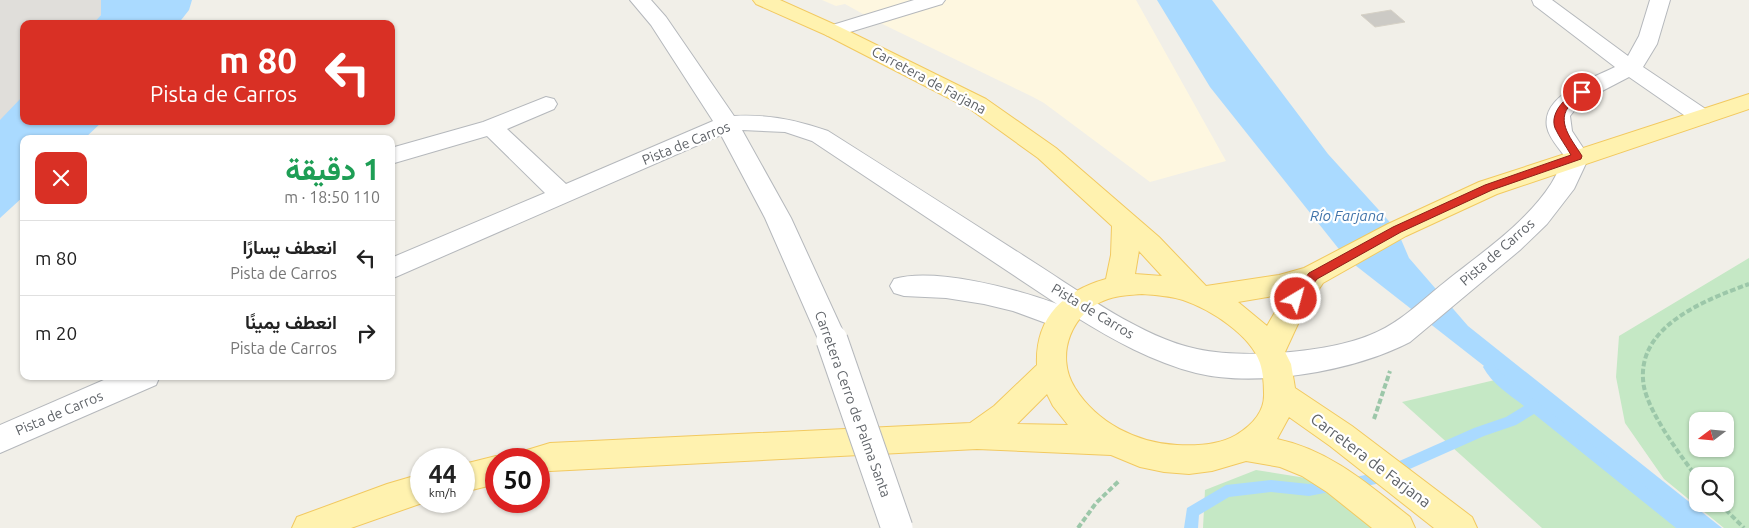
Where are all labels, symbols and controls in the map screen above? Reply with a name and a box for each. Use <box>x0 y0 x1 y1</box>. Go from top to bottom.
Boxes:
text: 80 m <box>219 40 297 80</box>
icon: left <box>315 40 380 105</box>
street label: Carretera de Farjana <box>869 43 989 117</box>
pin <box>1561 71 1603 113</box>
icon: arrive <box>1568 78 1596 106</box>
text: Pista de Carros <box>150 81 297 106</box>
street label: Pista de Carros <box>640 118 732 168</box>
button: close <box>35 152 87 204</box>
text: 1 دقيقة <box>285 152 380 186</box>
text: 110 m · 18:50 <box>284 188 380 206</box>
water label: Río Farjana <box>1310 207 1384 224</box>
street label: Pista de Carros <box>1456 215 1538 289</box>
text: انعطف يسارًا <box>243 236 337 258</box>
icon: left <box>352 244 380 272</box>
text: 80 m <box>35 247 77 269</box>
text: Pista de Carros <box>230 264 337 282</box>
position arrow <box>1269 272 1321 324</box>
street label: Pista de Carros <box>1049 280 1137 342</box>
street label: Carretera Cerro de Palma Santa <box>812 309 894 499</box>
text: انعطف يمينًا <box>245 311 337 333</box>
icon: right <box>352 319 380 347</box>
text: 20 m <box>35 322 77 344</box>
text: Pista de Carros <box>230 339 337 357</box>
street label: Pista de Carros <box>13 387 105 439</box>
street label: Carretera de Farjana <box>1308 409 1434 511</box>
north arrow <box>1689 412 1734 458</box>
map controls <box>1689 412 1734 512</box>
speed limit sign: 50 <box>485 448 550 513</box>
text: 44 <box>428 460 457 488</box>
button: search <box>1689 467 1734 512</box>
text: km/h <box>429 486 456 499</box>

